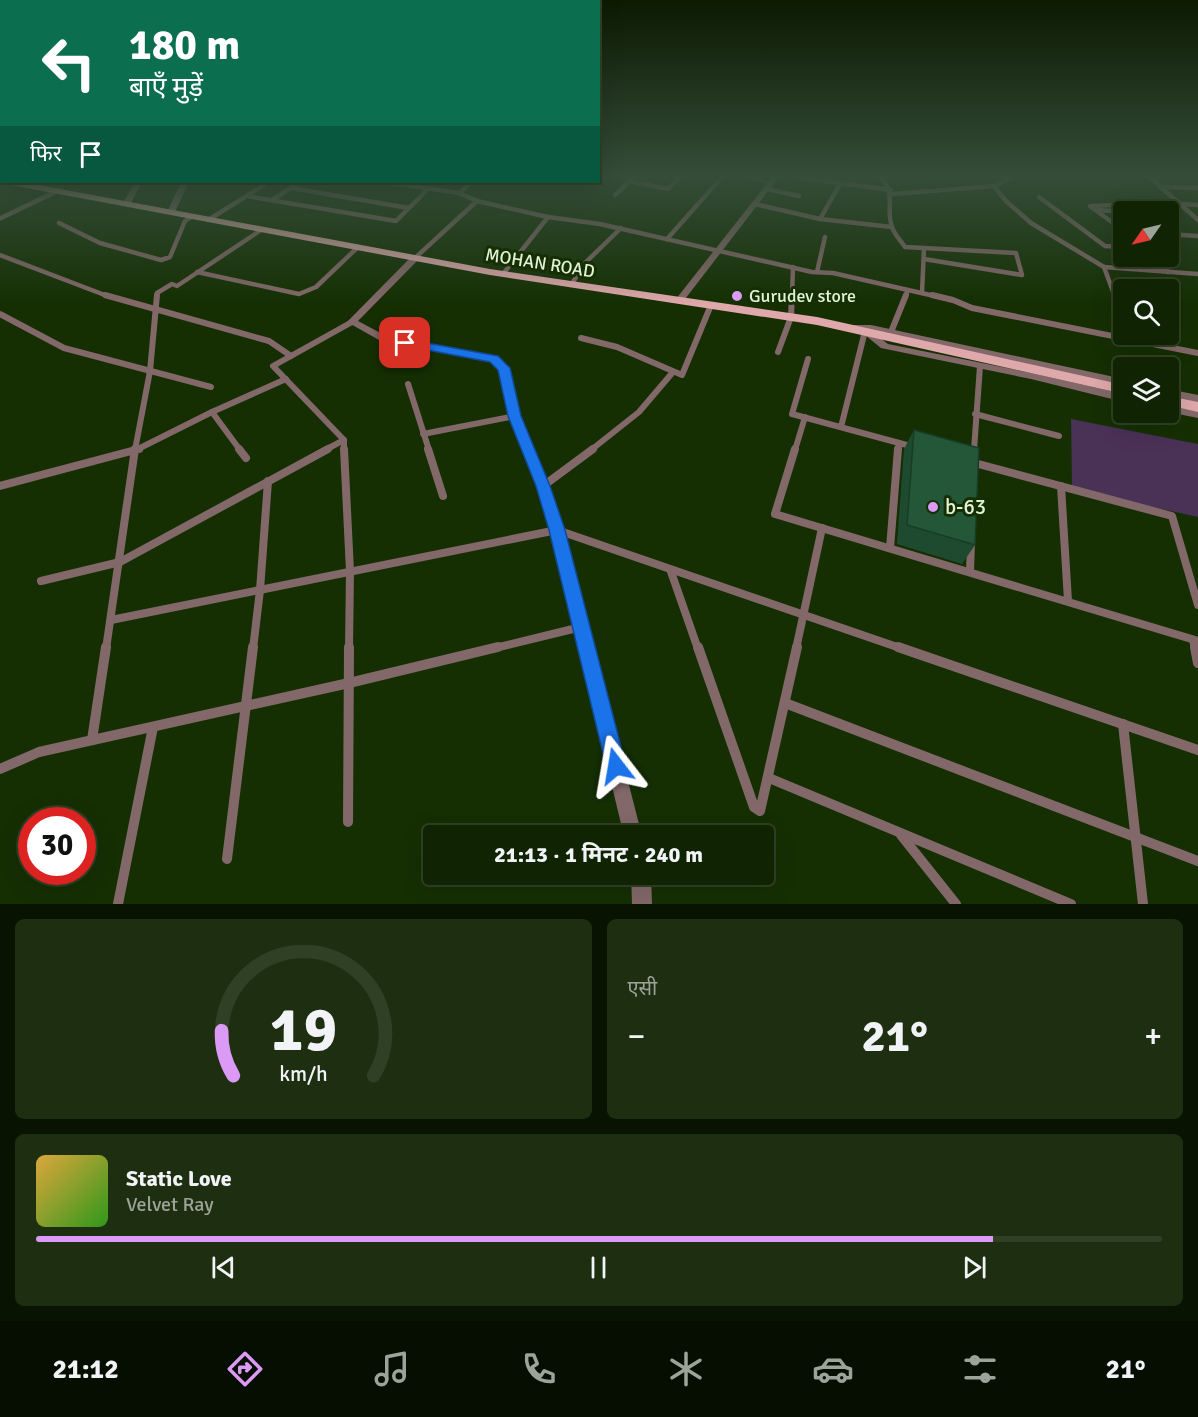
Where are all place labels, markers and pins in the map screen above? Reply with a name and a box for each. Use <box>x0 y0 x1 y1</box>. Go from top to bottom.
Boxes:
place label: Gurudev store <box>749 285 856 307</box>
marker: Gurudev store <box>730 289 744 303</box>
pin <box>379 317 430 368</box>
place label: b-63 <box>945 494 986 520</box>
marker: b-63 <box>926 500 940 514</box>

